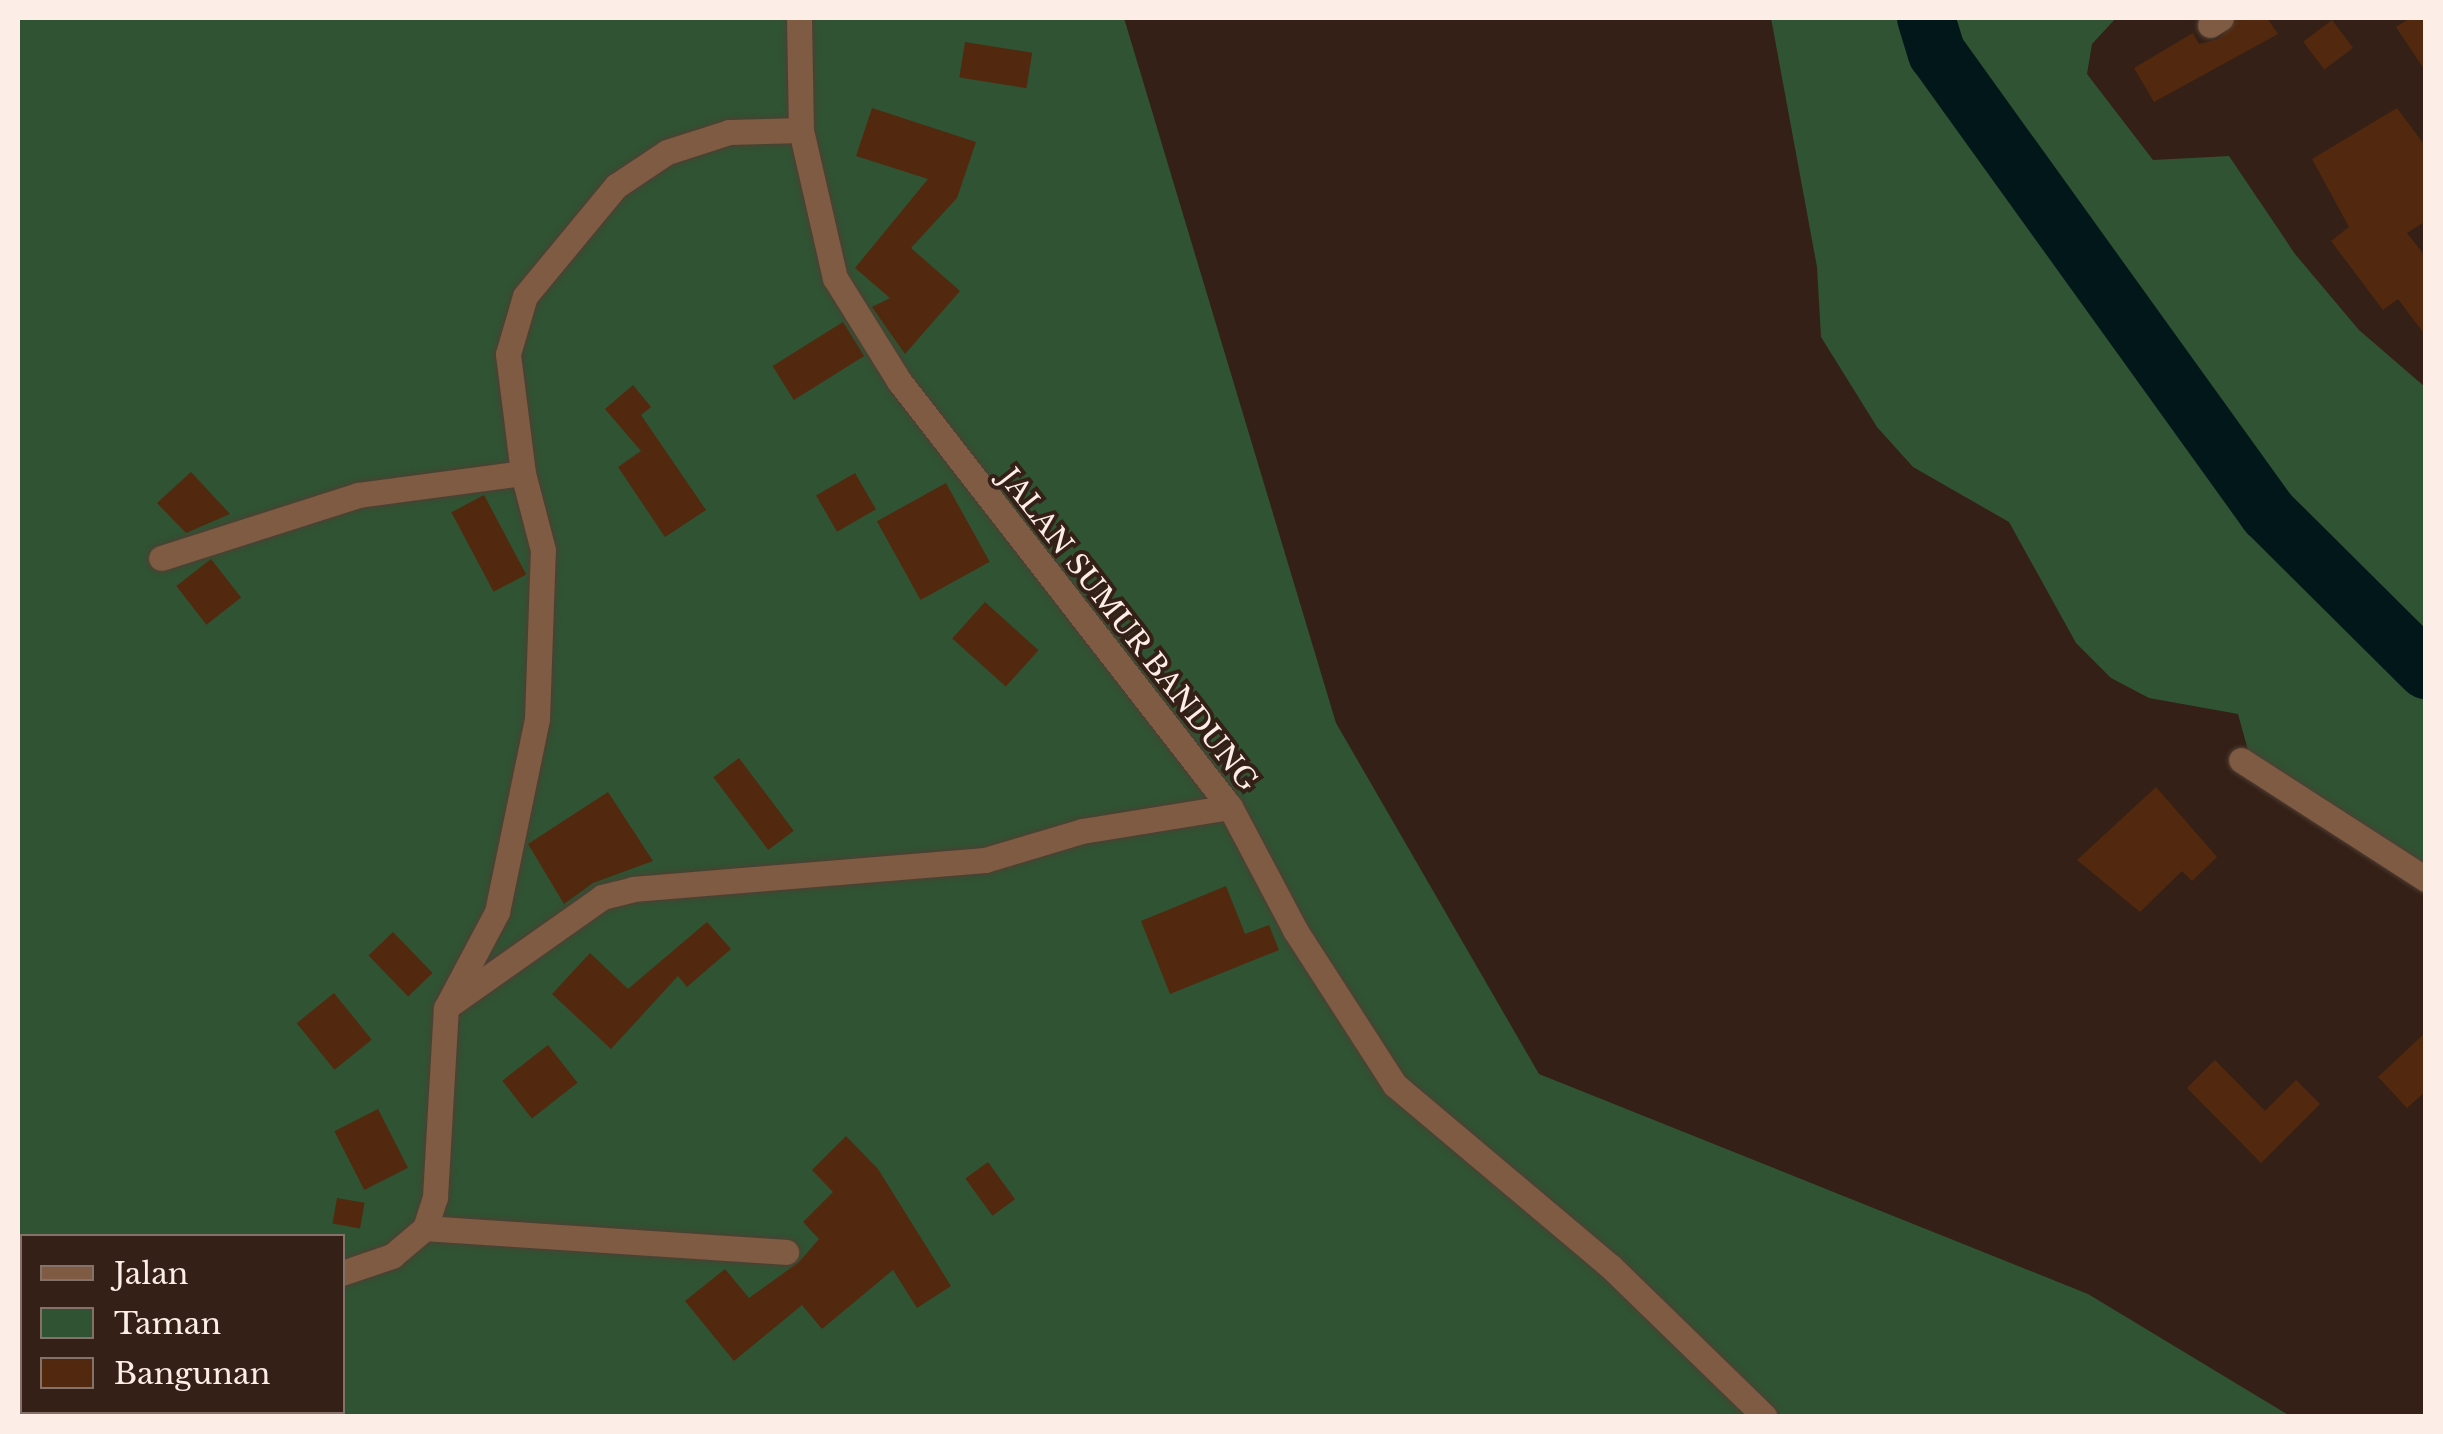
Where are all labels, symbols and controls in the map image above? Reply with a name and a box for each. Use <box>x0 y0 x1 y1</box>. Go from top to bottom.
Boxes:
street label: JALAN SUMUR BANDUNG <box>992 462 1264 798</box>
legend <box>20 1234 345 1414</box>
text: Jalan <box>114 1255 189 1292</box>
text: Taman <box>114 1305 221 1342</box>
text: Bangunan <box>114 1355 270 1392</box>

